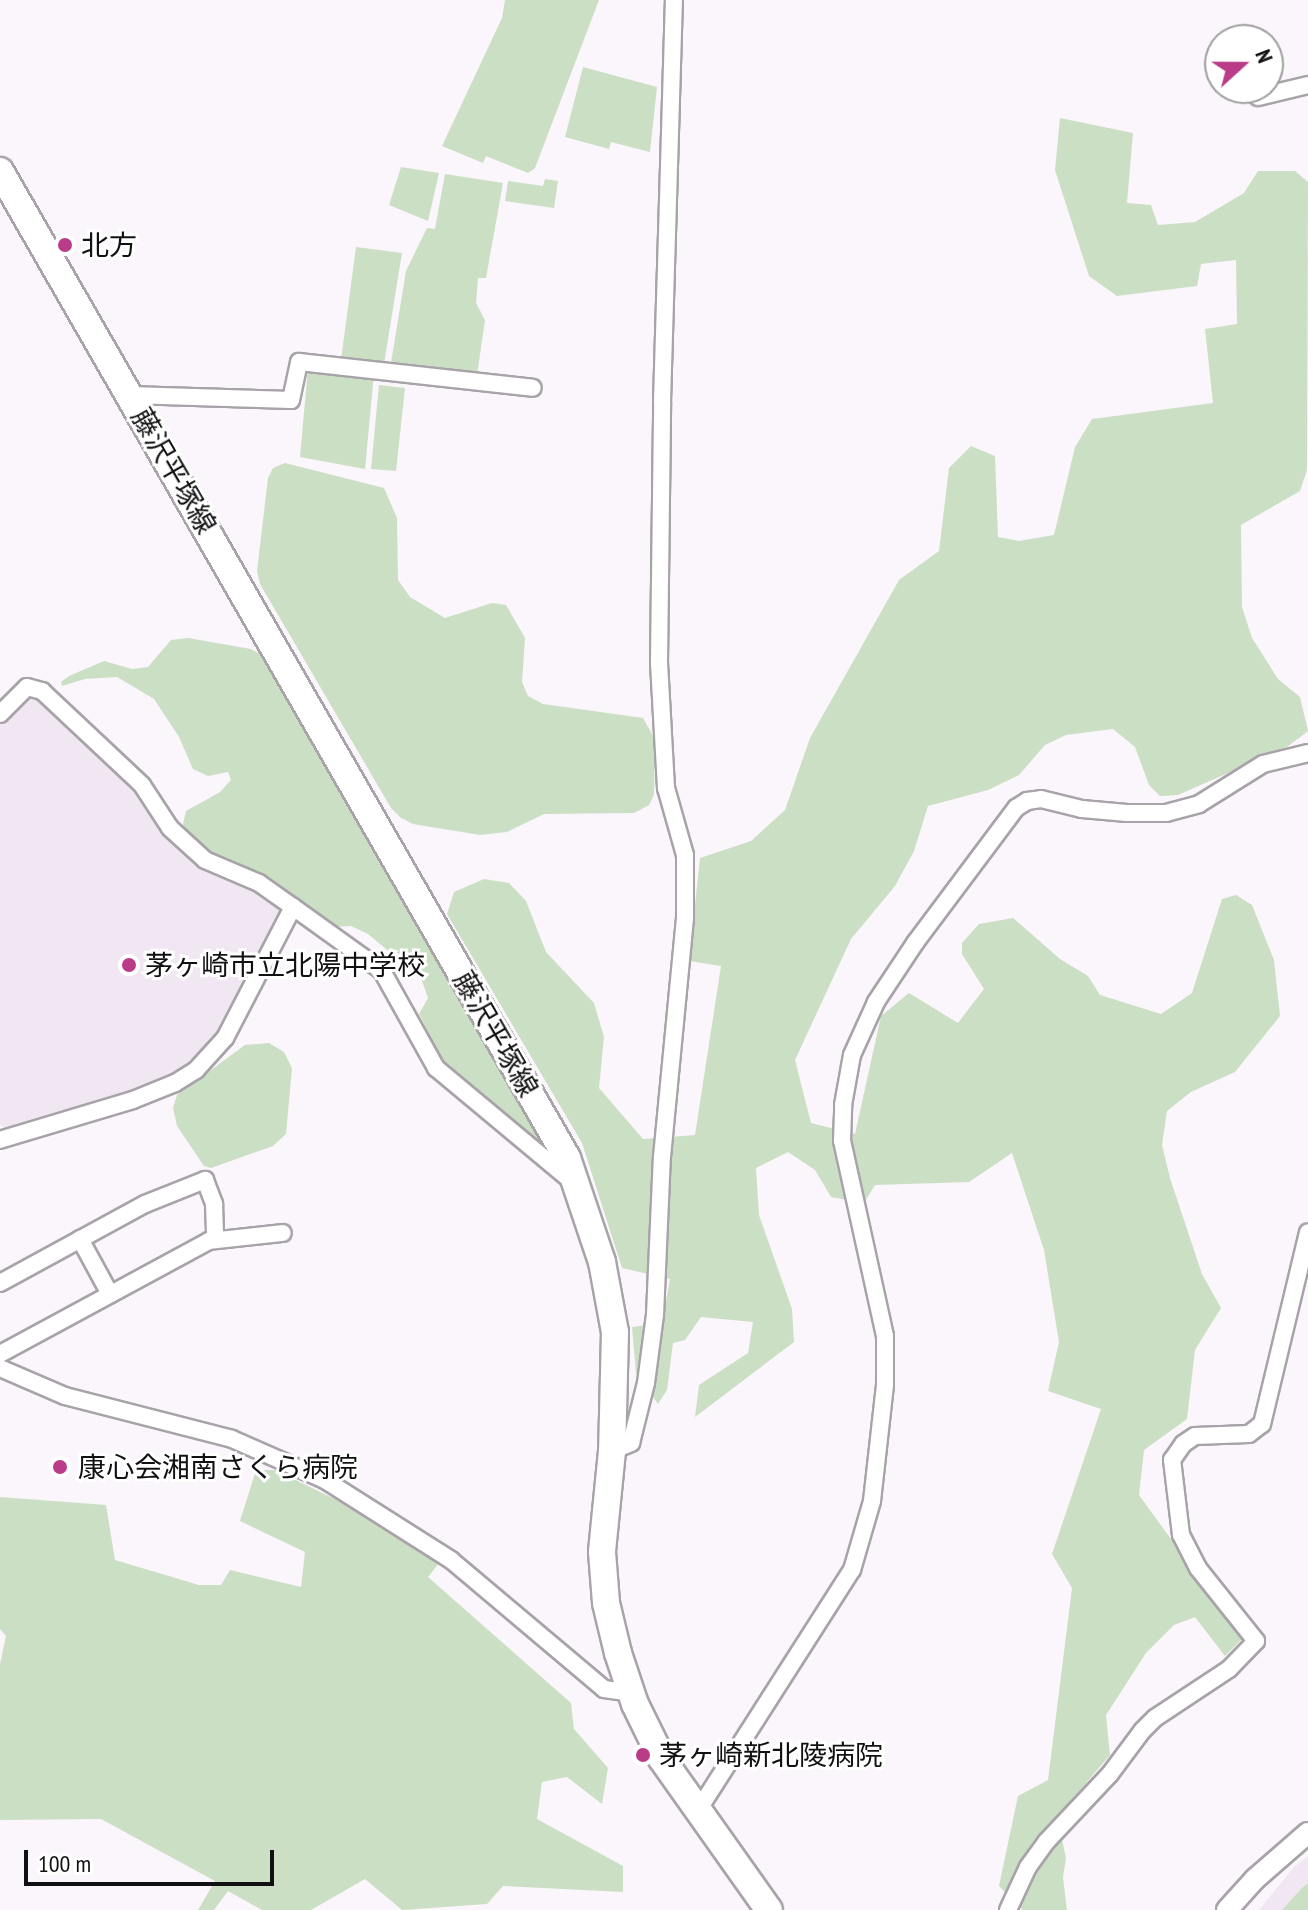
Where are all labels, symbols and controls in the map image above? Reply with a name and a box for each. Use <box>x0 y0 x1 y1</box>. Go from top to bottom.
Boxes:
north arrow <box>1204 24 1284 104</box>
text: N <box>1249 46 1280 67</box>
place label: 北方 <box>81 228 137 262</box>
marker: 北方 <box>56 236 74 254</box>
street label: 藤沢平塚線 <box>124 402 224 540</box>
place label: 茅ヶ崎市立北陽中学校 <box>145 948 425 982</box>
marker: 茅ヶ崎市立北陽中学校 <box>120 956 138 974</box>
street label: 藤沢平塚線 <box>446 965 546 1103</box>
place label: 康心会湘南さくら病院 <box>78 1450 358 1484</box>
marker: 康心会湘南さくら病院 <box>49 1456 71 1478</box>
place label: 茅ヶ崎新北陵病院 <box>659 1738 883 1772</box>
marker: 茅ヶ崎新北陵病院 <box>634 1746 652 1764</box>
scale bar <box>28 1834 278 1884</box>
text: 100 m <box>38 1848 91 1879</box>

